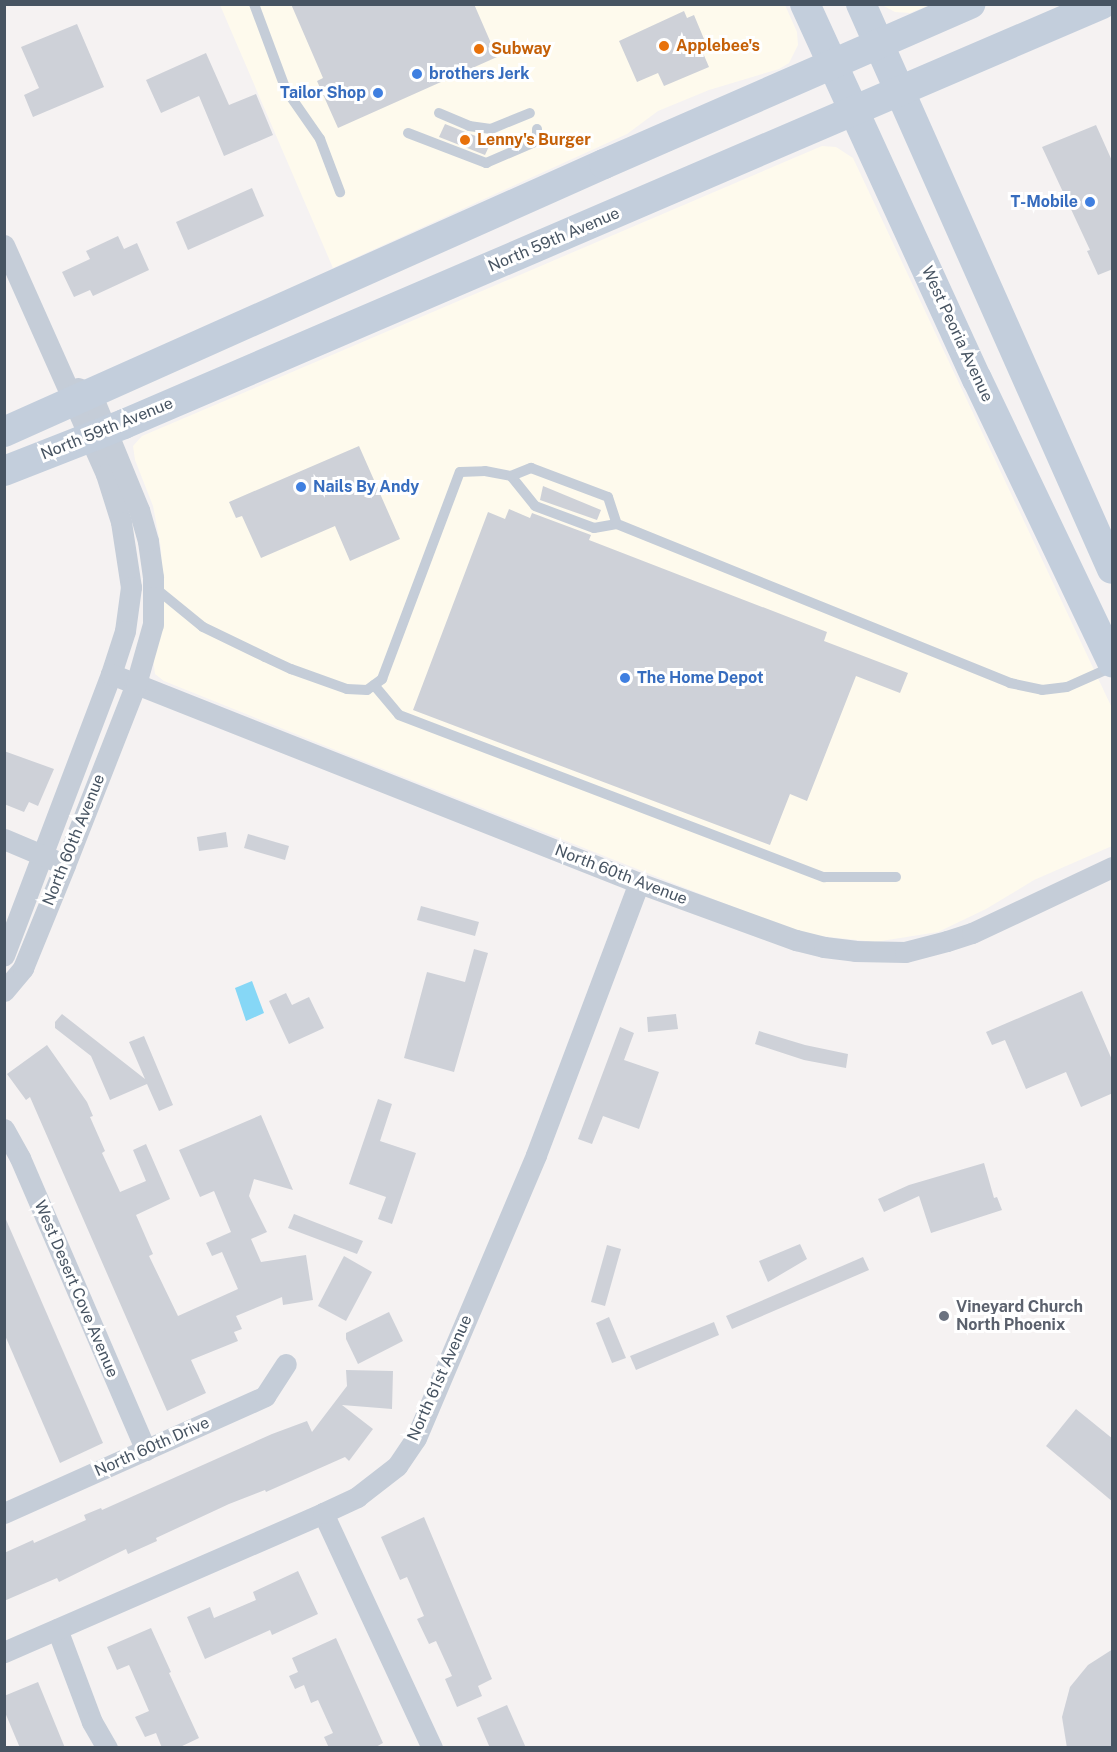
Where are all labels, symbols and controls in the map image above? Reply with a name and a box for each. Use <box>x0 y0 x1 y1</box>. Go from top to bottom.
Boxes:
place label: Applebee's <box>676 36 760 56</box>
place label: Subway <box>491 39 551 59</box>
marker: Applebee's <box>657 39 671 53</box>
marker: Subway <box>472 42 486 56</box>
place label: brothers Jerk <box>429 64 530 84</box>
marker: brothers Jerk <box>410 67 424 81</box>
place label: Tailor Shop <box>280 83 366 103</box>
marker: Tailor Shop <box>371 86 385 100</box>
place label: Lenny's Burger <box>477 130 591 150</box>
marker: Lenny's Burger <box>458 133 472 147</box>
place label: T-Mobile <box>1011 192 1078 212</box>
marker: T-Mobile <box>1083 195 1097 209</box>
street label: North 59th Avenue <box>485 204 623 276</box>
street label: West Peoria Avenue <box>917 263 997 405</box>
street label: North 59th Avenue <box>38 394 176 464</box>
place label: Nails By Andy <box>313 477 419 497</box>
marker: Nails By Andy <box>294 480 308 494</box>
place label: The Home Depot <box>637 668 764 688</box>
marker: The Home Depot <box>618 671 632 685</box>
street label: North 60th Avenue <box>39 771 109 909</box>
street label: North 60th Avenue <box>552 841 690 909</box>
street label: West Desert Cove Avenue <box>30 1197 122 1381</box>
place label: Vineyard Church North Phoenix <box>956 1297 1083 1335</box>
marker: Vineyard Church North Phoenix <box>937 1309 951 1323</box>
street label: North 61st Avenue <box>404 1312 476 1444</box>
street label: North 60th Drive <box>92 1413 212 1481</box>

